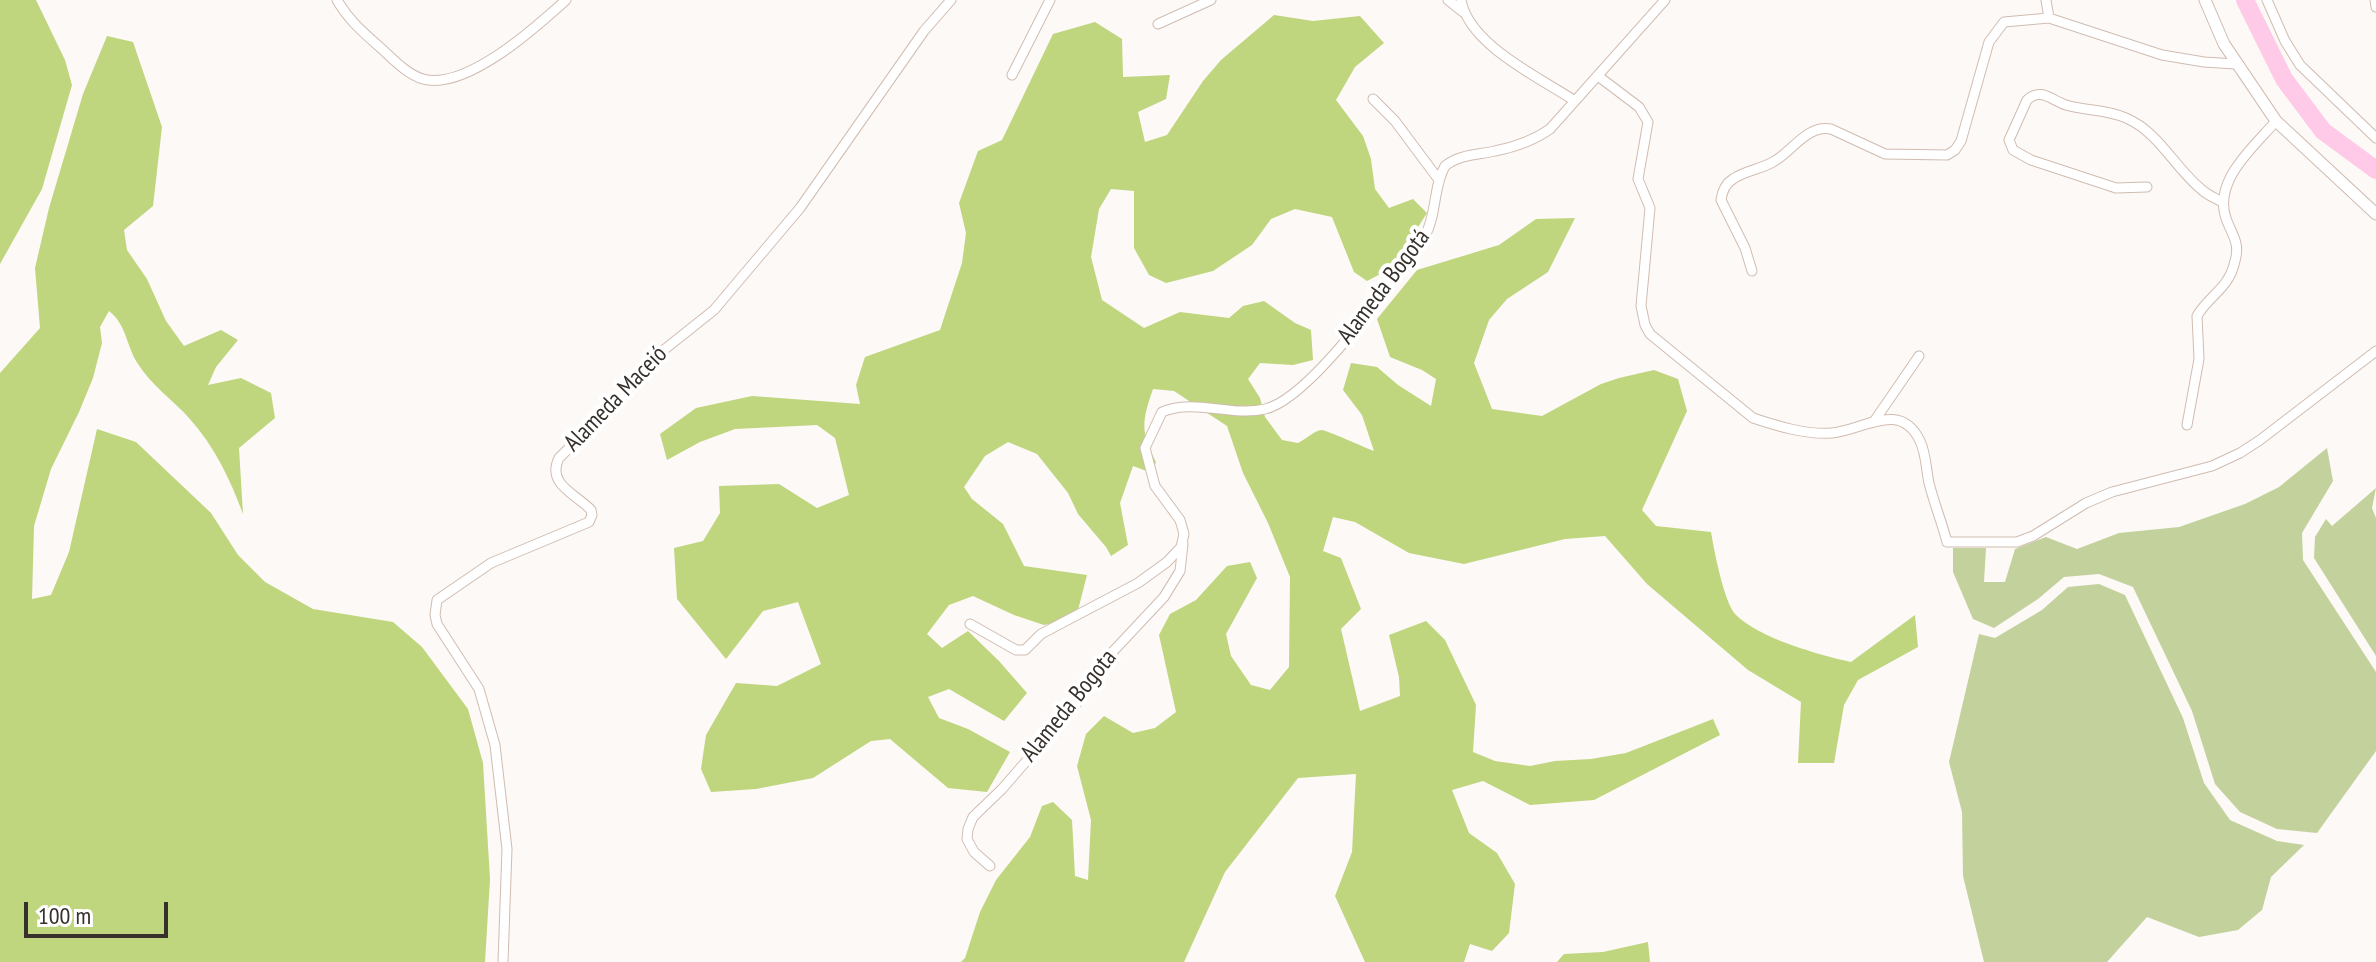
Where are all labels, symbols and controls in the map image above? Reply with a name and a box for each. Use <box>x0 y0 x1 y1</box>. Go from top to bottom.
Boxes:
street label: Alameda Bogotá <box>1332 224 1436 350</box>
street label: Alameda Maceió <box>559 340 673 458</box>
street label: Alameda Bogota <box>1015 644 1123 768</box>
scale bar <box>28 886 172 936</box>
text: 100 m <box>38 900 91 931</box>

